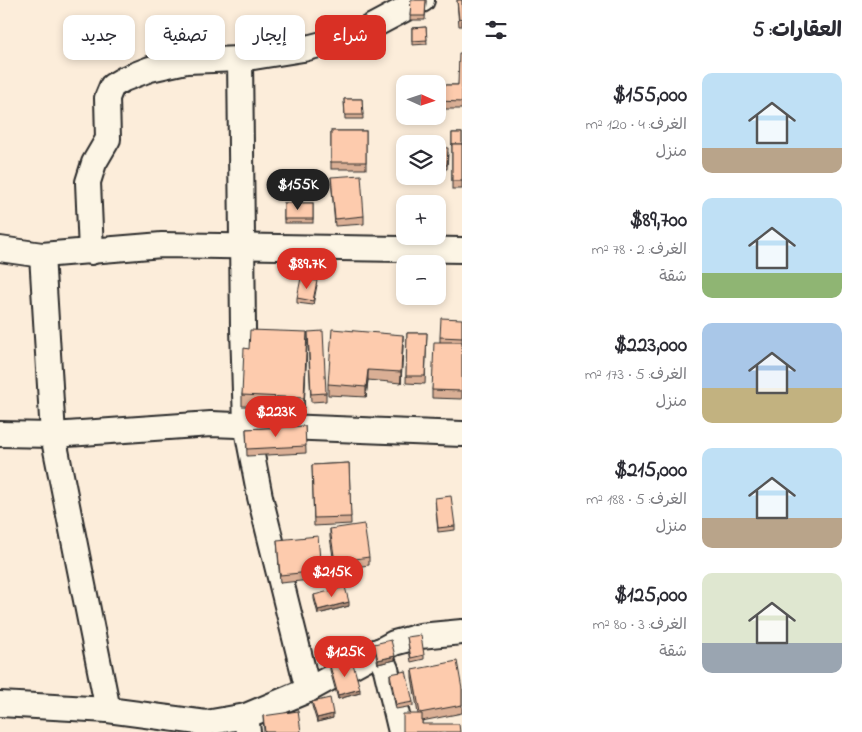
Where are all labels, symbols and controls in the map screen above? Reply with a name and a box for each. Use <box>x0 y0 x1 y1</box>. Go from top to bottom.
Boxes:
chip: جديد <box>63 15 135 60</box>
chip: تصفية <box>145 15 225 60</box>
chip: إيجار <box>235 15 305 60</box>
chip: شراء <box>315 15 386 60</box>
icon: filters <box>482 16 510 44</box>
text: العقارات: 5 <box>753 16 842 46</box>
north arrow <box>396 75 446 125</box>
map controls <box>396 75 446 305</box>
text: $155,000 <box>613 81 687 111</box>
icon: home <box>742 93 802 153</box>
text: الغرف: 4 · 120 m² <box>586 113 687 137</box>
button: layers <box>396 135 446 185</box>
text: منزل <box>655 140 687 164</box>
pin: $155K <box>263 168 333 211</box>
text: $155K <box>278 173 318 197</box>
button: + <box>396 195 446 245</box>
text: $89,700 <box>630 206 687 236</box>
icon: home <box>742 218 802 278</box>
text: الغرف: 2 · 78 m² <box>592 238 687 262</box>
pin: $89.7K <box>266 248 348 290</box>
text: $89.7K <box>288 252 326 276</box>
button: − <box>396 255 446 305</box>
text: شقة <box>659 265 687 289</box>
text: $223,000 <box>614 331 687 361</box>
icon: home <box>742 343 802 403</box>
text: الغرف: 5 · 173 m² <box>585 363 687 387</box>
text: منزل <box>655 390 687 414</box>
pin: $223K <box>241 396 311 438</box>
text: $223K <box>256 400 296 424</box>
text: $215,000 <box>614 456 687 486</box>
icon: home <box>742 468 802 528</box>
text: الغرف: 5 · 188 m² <box>586 488 687 512</box>
text: منزل <box>655 515 687 539</box>
pin: $215K <box>297 556 367 598</box>
text: $215K <box>312 560 352 584</box>
text: $125,000 <box>614 581 687 611</box>
icon: home <box>742 593 802 653</box>
text: الغرف: 3 · 80 m² <box>593 613 687 637</box>
pin: $125K <box>310 636 380 678</box>
text: $125K <box>325 640 365 664</box>
text: شقة <box>659 640 687 664</box>

